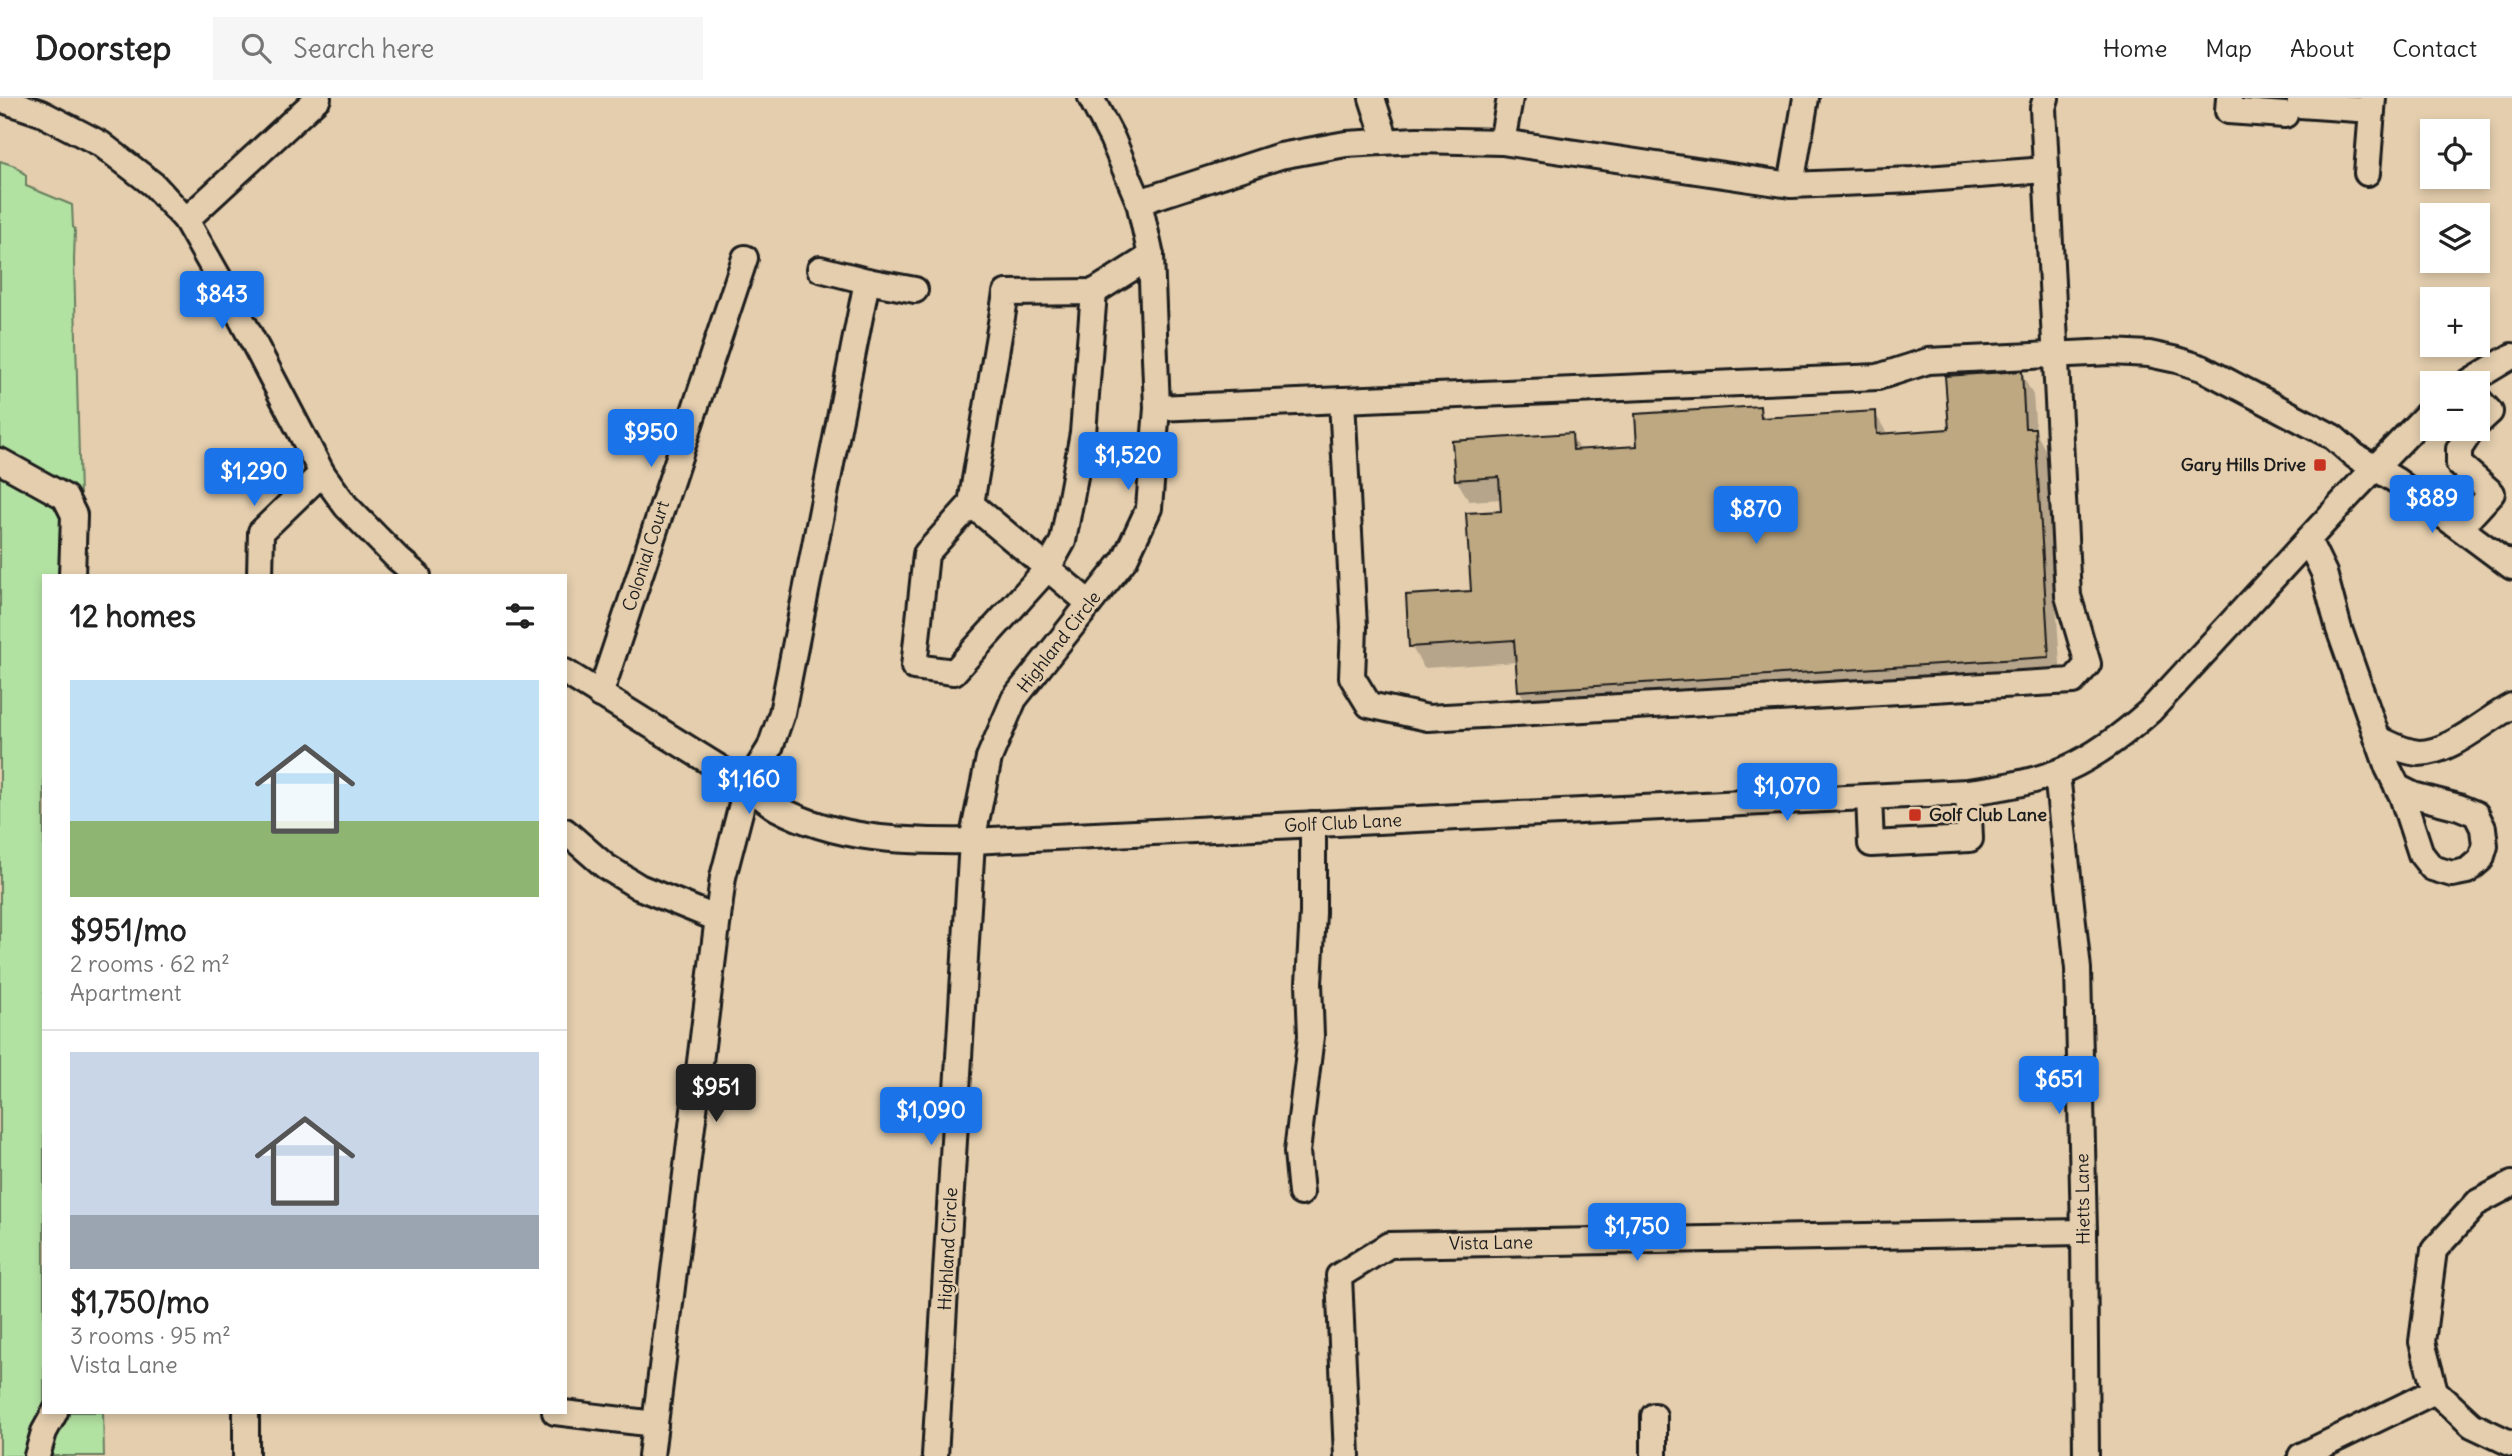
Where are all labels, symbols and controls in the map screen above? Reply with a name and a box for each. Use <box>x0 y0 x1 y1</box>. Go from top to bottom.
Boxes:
search box <box>213 17 703 80</box>
text: Doorstep <box>35 27 171 69</box>
icon: search <box>237 29 275 67</box>
text: Search here <box>293 32 434 65</box>
text: Home <box>2103 33 2167 63</box>
text: Map <box>2205 33 2252 63</box>
text: About <box>2290 33 2354 63</box>
text: Contact <box>2392 33 2477 63</box>
map controls <box>2420 119 2490 441</box>
button: locate <box>2420 119 2490 189</box>
button: layers <box>2420 203 2490 273</box>
pin: $843 <box>181 272 263 331</box>
text: $843 <box>196 279 248 308</box>
button: + <box>2420 287 2490 357</box>
button: − <box>2420 371 2490 441</box>
pin: $950 <box>610 410 692 469</box>
text: $950 <box>624 417 678 446</box>
pin: $1,520 <box>1071 432 1185 492</box>
text: $1,520 <box>1094 440 1162 469</box>
pin: $1,290 <box>197 448 311 508</box>
place label: Gary Hills Drive <box>2181 453 2306 476</box>
text: $1,290 <box>220 456 288 485</box>
marker: Gary Hills Drive <box>2312 457 2328 473</box>
pin: $889 <box>2391 476 2473 535</box>
text: $889 <box>2406 483 2458 512</box>
pin: $870 <box>1715 486 1797 546</box>
text: $870 <box>1730 494 1782 523</box>
street label: Colonial Court <box>617 498 674 614</box>
street label: Highland Circle <box>1012 586 1106 697</box>
text: 12 homes <box>70 597 196 635</box>
icon: filters <box>501 597 539 635</box>
icon: home <box>242 726 368 852</box>
pin: $1,160 <box>692 756 806 816</box>
text: $1,160 <box>718 764 780 793</box>
pin: $1,070 <box>1730 764 1844 823</box>
text: $1,070 <box>1753 771 1821 800</box>
place label: Golf Club Lane <box>1929 803 2047 826</box>
marker: Golf Club Lane <box>1907 807 1923 823</box>
street label: Golf Club Lane <box>1283 808 1402 837</box>
text: $951/mo <box>70 911 187 949</box>
text: 2 rooms · 62 m² <box>70 949 230 978</box>
text: Apartment <box>70 978 182 1007</box>
pin: $651 <box>2018 1056 2100 1116</box>
text: $651 <box>2035 1064 2083 1093</box>
pin: $951 <box>675 1065 757 1124</box>
text: $951 <box>692 1072 740 1101</box>
pin: $1,090 <box>874 1088 988 1147</box>
text: $1,090 <box>896 1095 966 1124</box>
icon: home <box>242 1098 368 1224</box>
street label: Hietts Lane <box>2070 1153 2095 1245</box>
street label: Highland Circle <box>933 1187 962 1311</box>
pin: $1,750 <box>1580 1204 1694 1263</box>
text: $1,750 <box>1604 1211 1670 1240</box>
street label: Vista Lane <box>1449 1230 1533 1255</box>
text: $1,750/mo <box>70 1283 209 1321</box>
text: 3 rooms · 95 m² <box>70 1321 231 1350</box>
text: Vista Lane <box>70 1350 178 1379</box>

